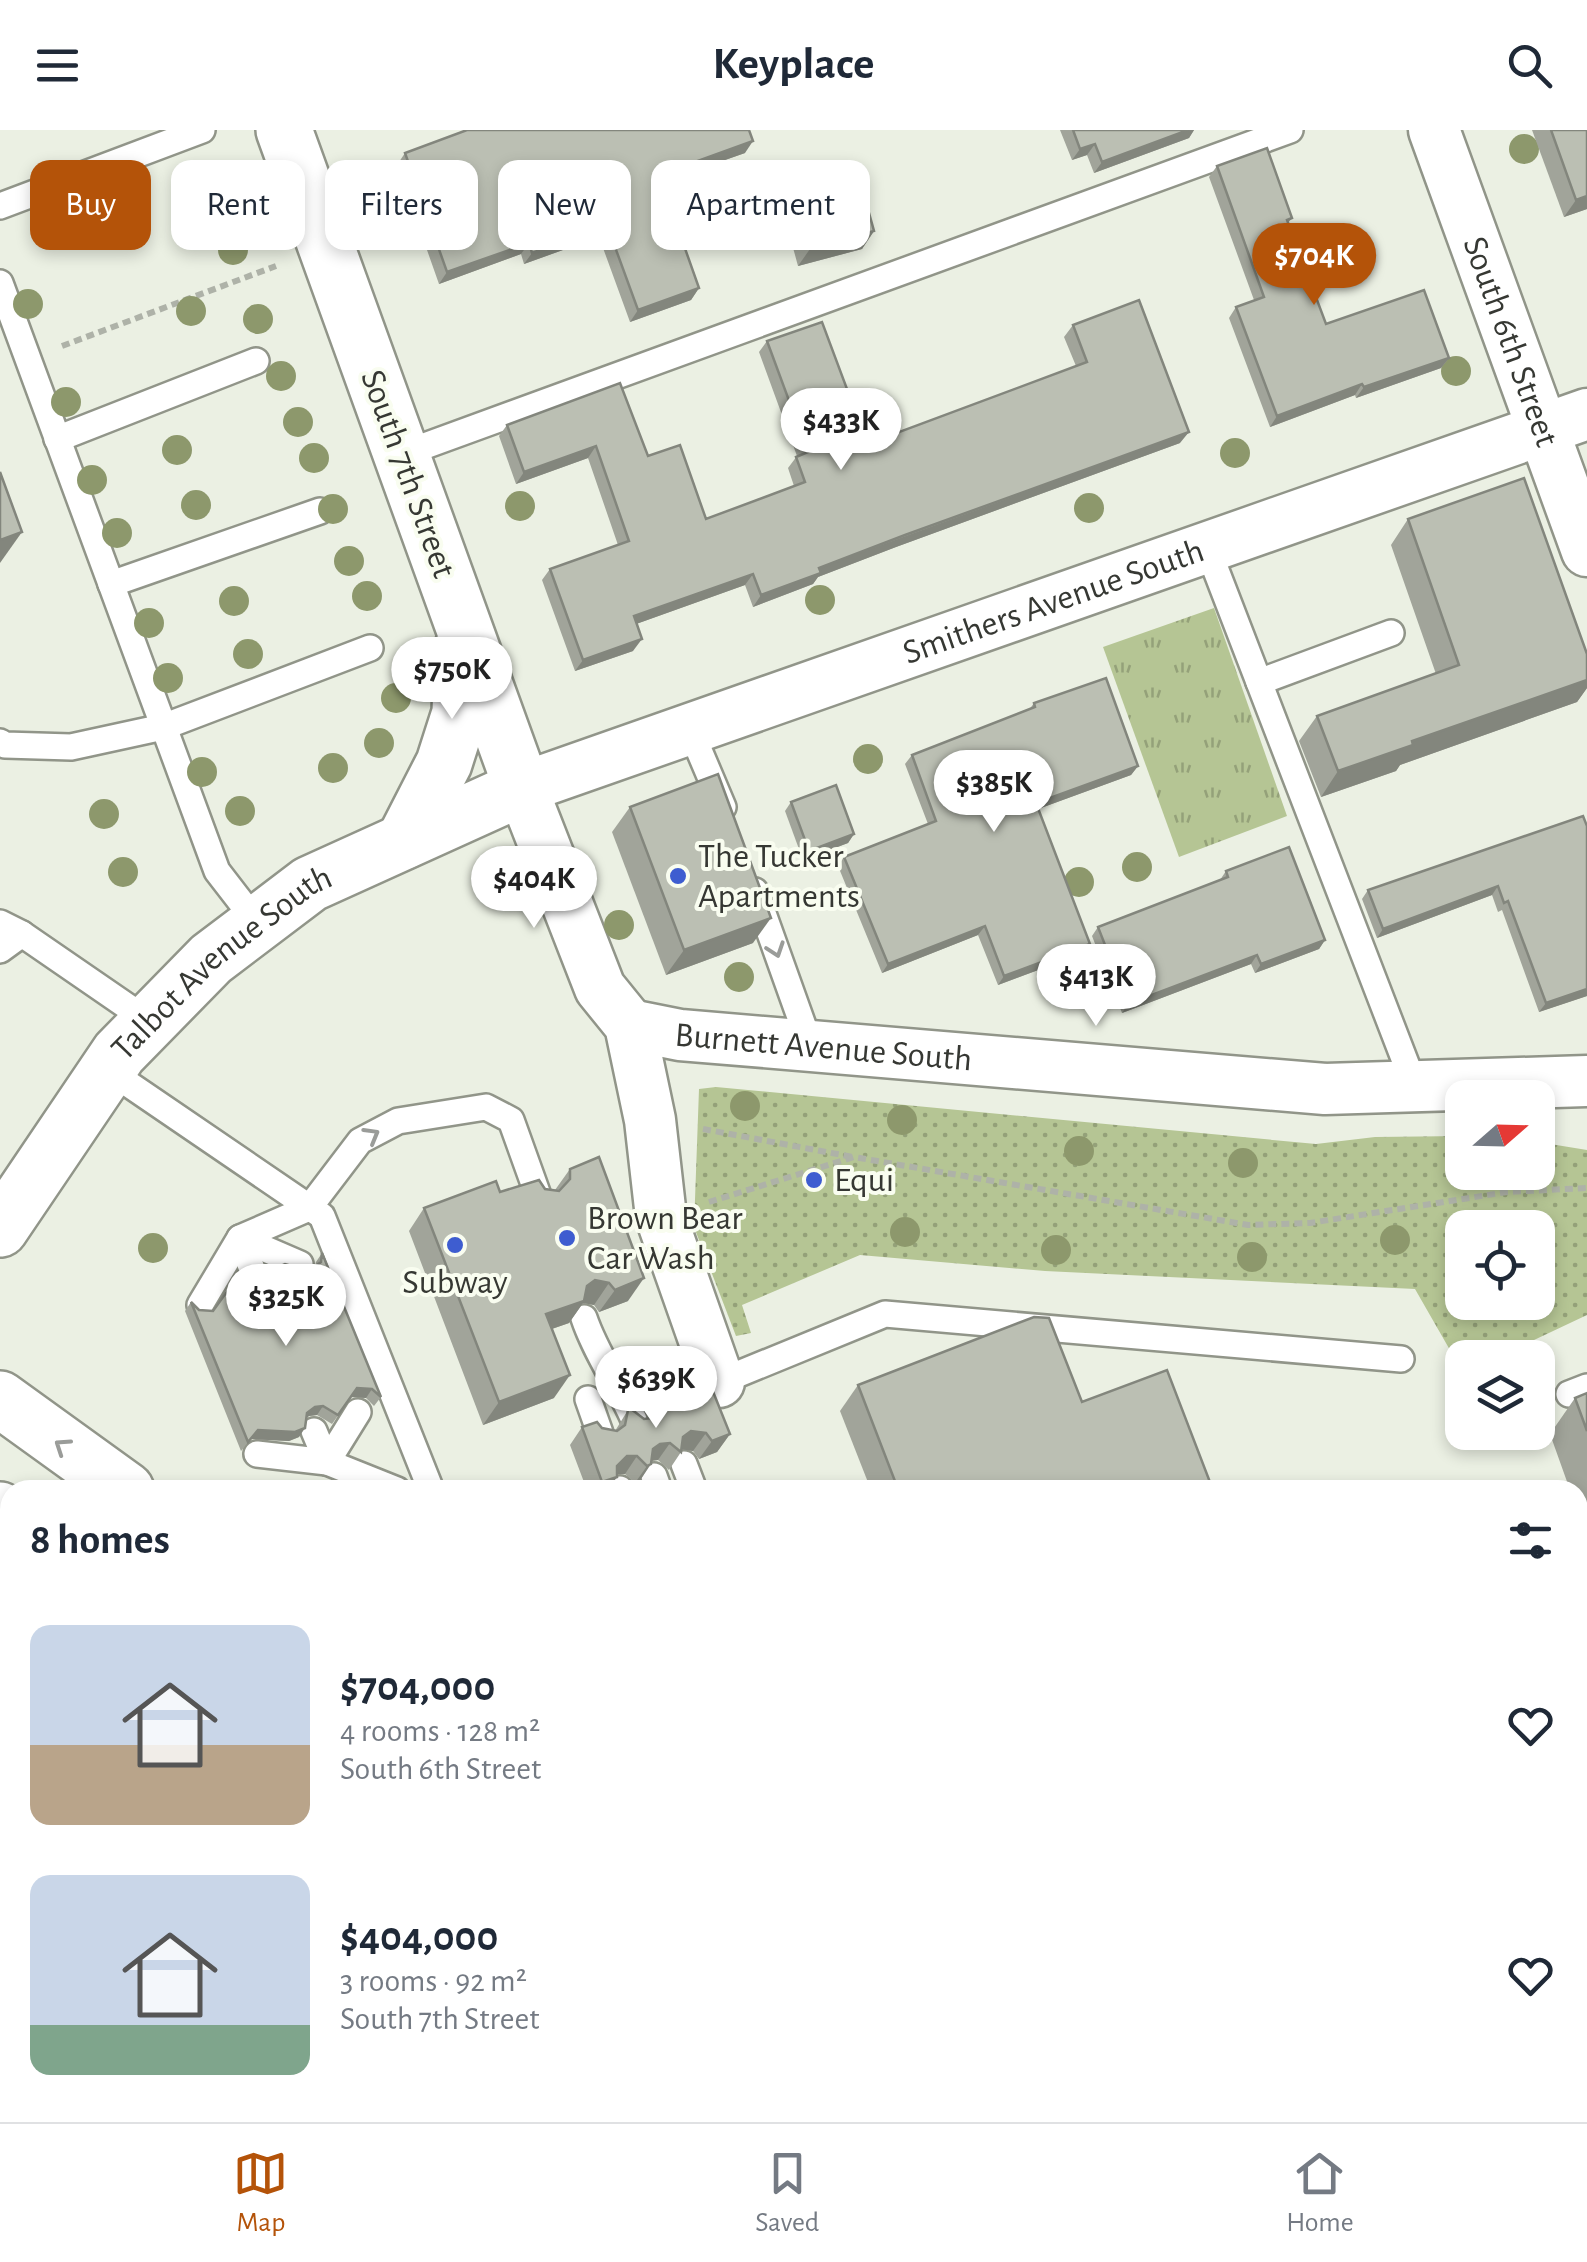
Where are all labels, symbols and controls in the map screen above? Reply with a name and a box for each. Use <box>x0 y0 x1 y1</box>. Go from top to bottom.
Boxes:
icon: menu <box>30 38 85 93</box>
icon: search <box>1502 38 1557 93</box>
text: Keyplace <box>712 42 875 87</box>
chip: Buy <box>30 160 151 250</box>
chip: Rent <box>171 160 305 250</box>
chip: Filters <box>325 160 478 250</box>
chip: New <box>498 160 631 250</box>
chip: Apartment <box>651 160 870 250</box>
pin: $704K <box>1244 223 1384 308</box>
street label: South 6th Street <box>1457 232 1565 451</box>
text: $704K <box>1274 239 1354 271</box>
street label: South 7th Street <box>354 366 462 582</box>
pin: $433K <box>771 388 911 473</box>
text: $433K <box>803 404 879 436</box>
street label: Smithers Avenue South <box>898 533 1208 670</box>
pin: $750K <box>382 637 522 722</box>
text: $750K <box>413 653 491 685</box>
pin: $385K <box>924 750 1064 835</box>
text: $385K <box>956 766 1032 798</box>
place label: The Tucker Apartments <box>698 839 860 914</box>
pin: $404K <box>464 846 604 931</box>
street label: Talbot Avenue South <box>105 859 337 1067</box>
text: $404K <box>493 862 575 894</box>
marker: The Tucker Apartments <box>667 865 689 887</box>
one-way arrow <box>764 941 785 958</box>
pin: $413K <box>1026 944 1166 1029</box>
text: $413K <box>1059 960 1133 992</box>
street label: Burnett Avenue South <box>674 1017 973 1077</box>
north arrow <box>1445 1080 1555 1190</box>
map controls <box>1445 1080 1555 1450</box>
one-way arrow <box>361 1128 379 1147</box>
place label: Equi <box>834 1163 894 1198</box>
marker: Equi <box>803 1169 825 1191</box>
place label: Brown Bear Car Wash <box>587 1201 743 1276</box>
button: locate <box>1445 1210 1555 1320</box>
marker: Brown Bear Car Wash <box>556 1227 578 1249</box>
marker: Subway <box>444 1234 466 1256</box>
pin: $325K <box>216 1264 356 1349</box>
place label: Subway <box>402 1265 508 1300</box>
text: $325K <box>248 1280 324 1312</box>
button: layers <box>1445 1340 1555 1450</box>
pin: $639K <box>586 1346 726 1431</box>
text: $639K <box>617 1362 695 1394</box>
one-way arrow <box>54 1440 73 1458</box>
icon: filters <box>1503 1513 1558 1568</box>
text: 8 homes <box>30 1519 170 1561</box>
icon: home <box>110 1665 230 1785</box>
text: $704,000 <box>340 1666 495 1708</box>
icon: heart <box>1503 1698 1558 1753</box>
text: 4 rooms · 128 m² <box>340 1715 540 1747</box>
text: South 6th Street <box>340 1753 541 1785</box>
icon: home <box>110 1915 230 2035</box>
text: $404,000 <box>340 1916 498 1958</box>
icon: heart <box>1503 1948 1558 2003</box>
text: 3 rooms · 92 m² <box>340 1965 527 1997</box>
text: South 7th Street <box>340 2003 539 2035</box>
tab: Map <box>233 2146 288 2240</box>
tab: Saved <box>755 2146 819 2240</box>
tab: Home <box>1286 2146 1354 2240</box>

